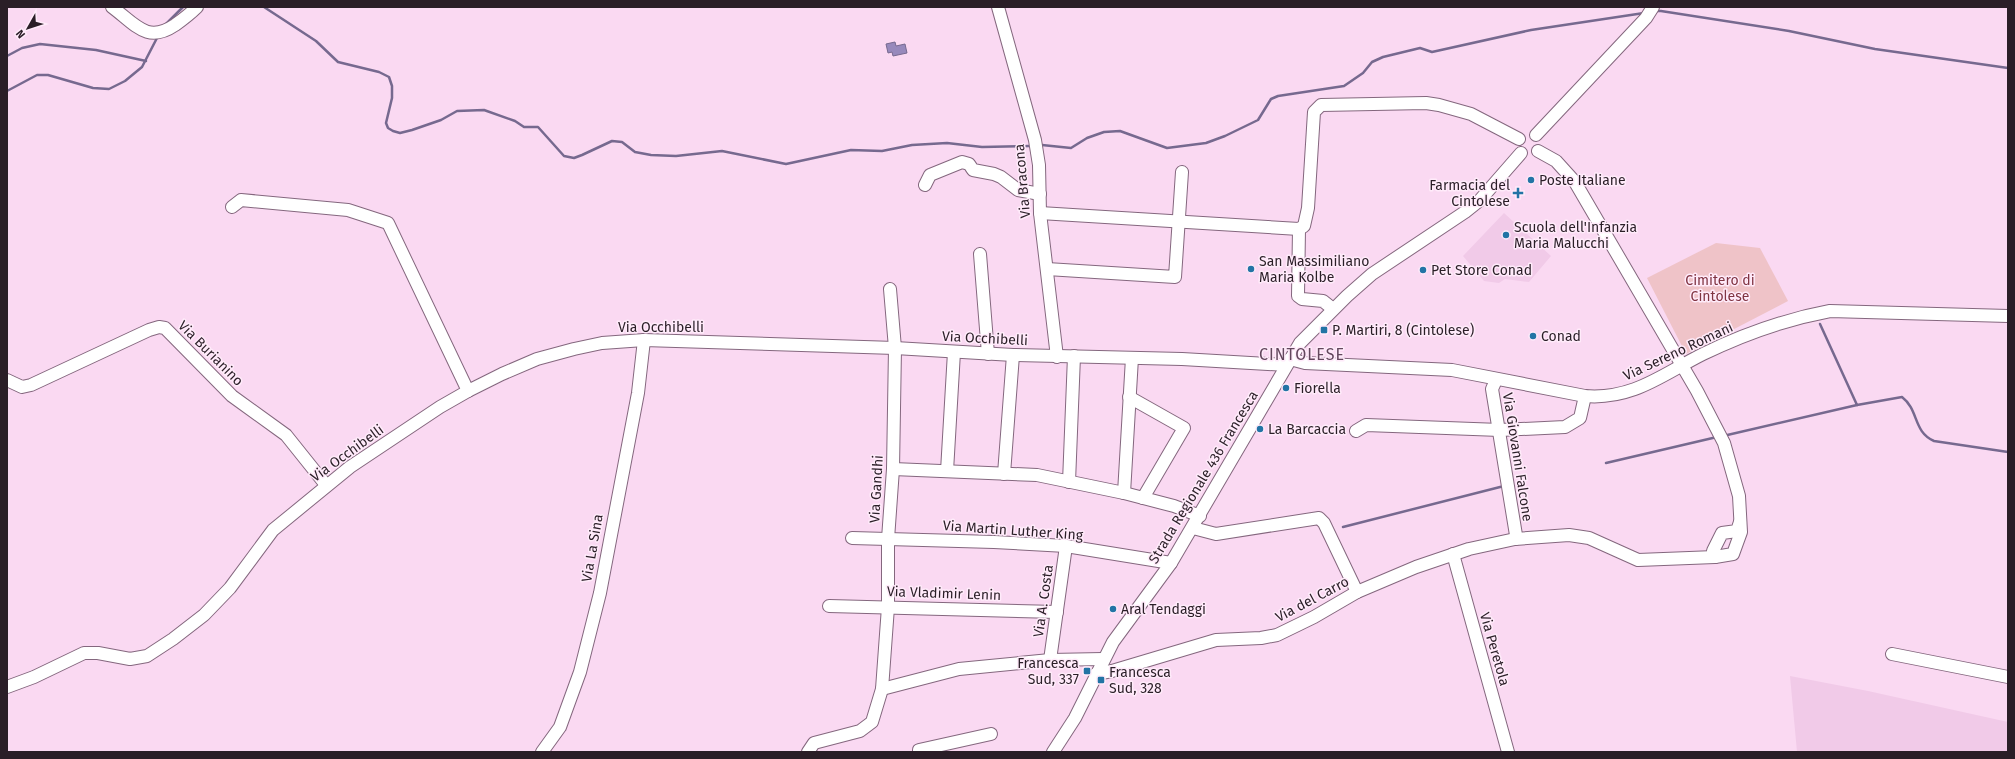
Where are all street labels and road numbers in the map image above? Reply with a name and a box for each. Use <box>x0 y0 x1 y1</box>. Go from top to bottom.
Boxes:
street label: Via Bracona <box>1011 143 1034 219</box>
street label: Via Burianino <box>175 317 247 389</box>
street label: Via Occhibelli <box>618 319 704 336</box>
street label: Via Sereno Romani <box>1621 319 1736 384</box>
street label: Via Occhibelli <box>942 328 1028 349</box>
street label: Strada Regionale 436 Francesca <box>1145 388 1262 567</box>
street label: Via Giovanni Falcone <box>1499 391 1536 523</box>
street label: Via Occhibelli <box>307 421 387 486</box>
street label: Via Gandhi <box>866 455 887 524</box>
street label: Via La Sina <box>578 513 607 583</box>
street label: Via Martin Luther King <box>942 517 1084 544</box>
street label: Via A. Costa <box>1030 564 1057 638</box>
street label: Via del Carro <box>1273 573 1352 626</box>
street label: Via Vladimir Lenin <box>886 583 1001 604</box>
street label: Via Peretola <box>1476 610 1513 688</box>

